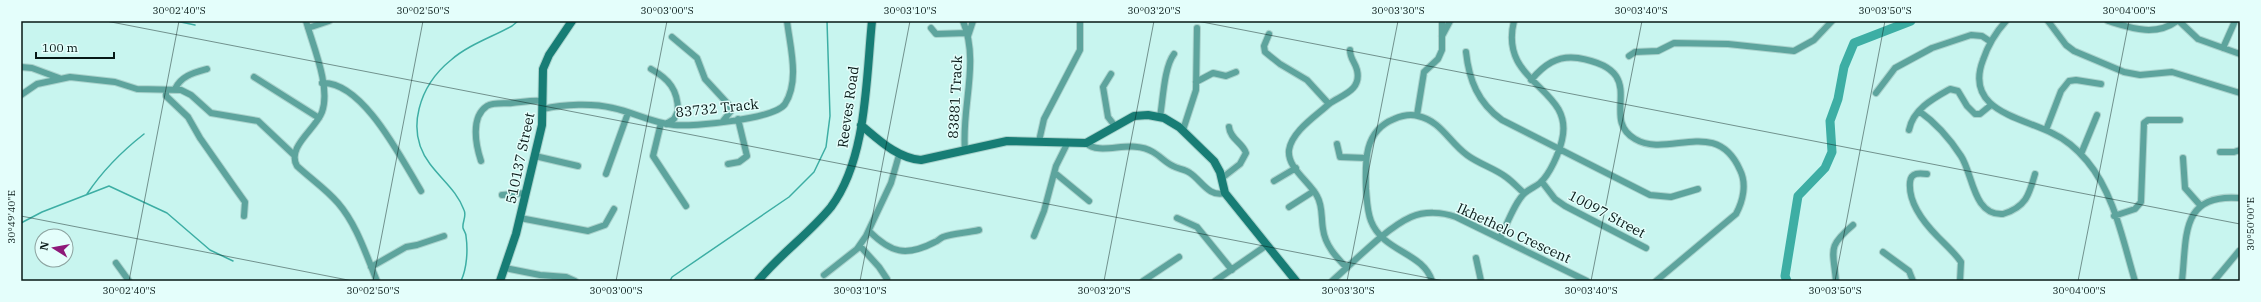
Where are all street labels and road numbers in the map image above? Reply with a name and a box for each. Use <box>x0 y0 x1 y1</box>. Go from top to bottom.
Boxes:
street label: 83881 Track <box>944 54 966 139</box>
street label: Reeves Road <box>833 64 863 149</box>
street label: 83732 Track <box>675 95 760 121</box>
street label: 510137 Street <box>502 111 538 205</box>
street label: 10097 Street <box>1565 186 1649 242</box>
street label: Ikhethelo Crescent <box>1454 199 1574 267</box>

